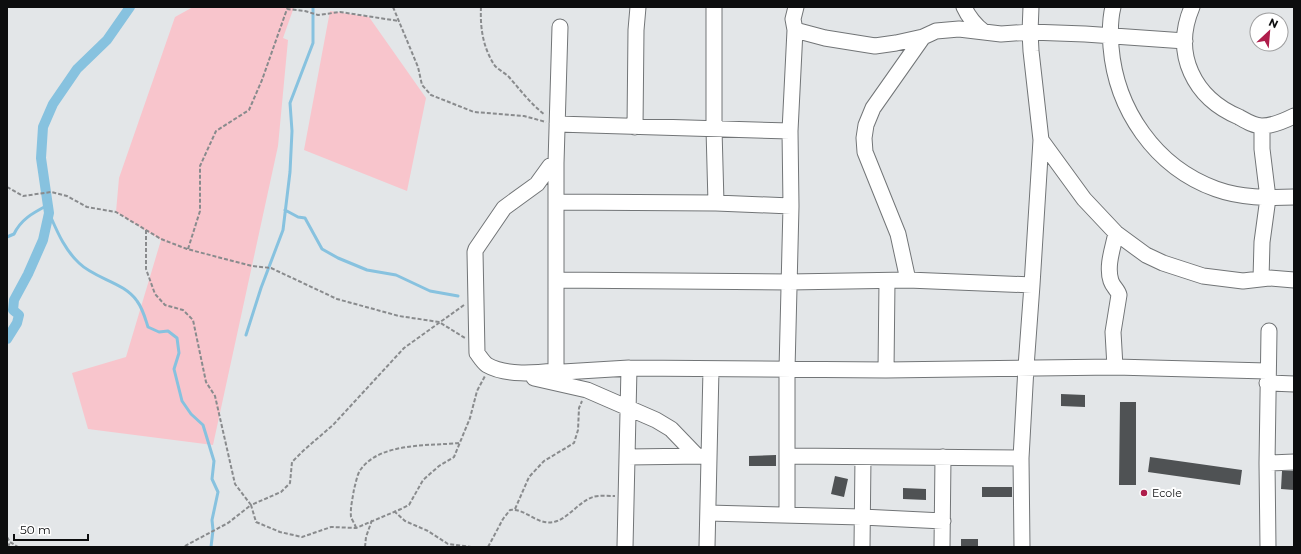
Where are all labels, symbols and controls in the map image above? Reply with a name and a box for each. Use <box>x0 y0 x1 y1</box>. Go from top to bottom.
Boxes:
north arrow <box>1249 12 1289 52</box>
text: N <box>1266 15 1280 31</box>
place label: Ecole <box>1152 486 1182 500</box>
marker: Ecole <box>1139 488 1149 498</box>
scale bar <box>14 516 88 542</box>
text: 50 m <box>20 522 51 537</box>

